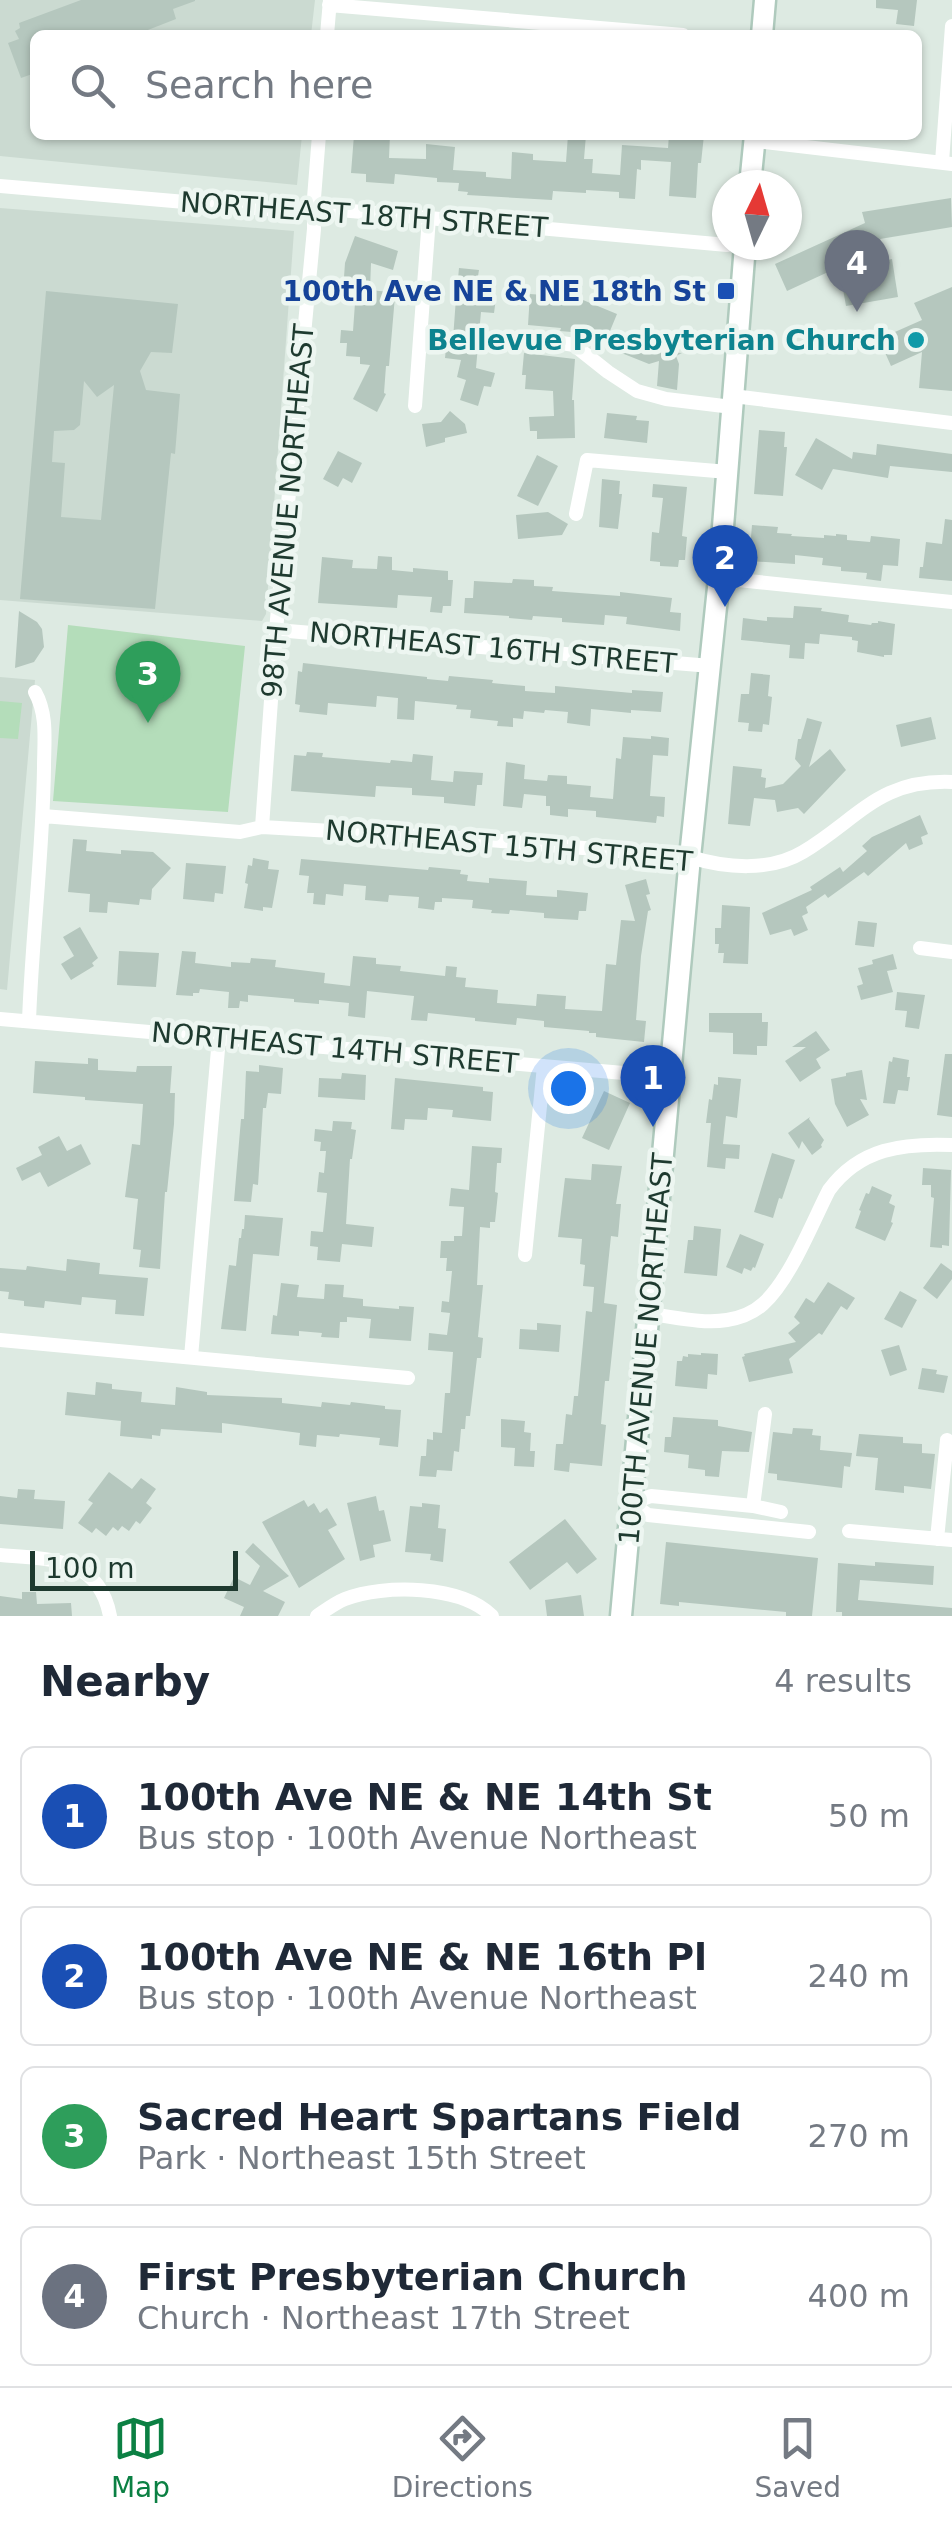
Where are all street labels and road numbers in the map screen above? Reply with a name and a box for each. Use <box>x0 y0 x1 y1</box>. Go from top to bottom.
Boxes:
street label: NORTHEAST 18TH STREET <box>179 186 550 244</box>
street label: 98TH AVENUE NORTHEAST <box>255 322 321 699</box>
street label: NORTHEAST 16TH STREET <box>308 615 679 681</box>
street label: NORTHEAST 15TH STREET <box>324 813 695 879</box>
street label: NORTHEAST 14TH STREET <box>150 1015 521 1081</box>
street label: 100TH AVENUE NORTHEAST <box>612 1151 680 1546</box>

